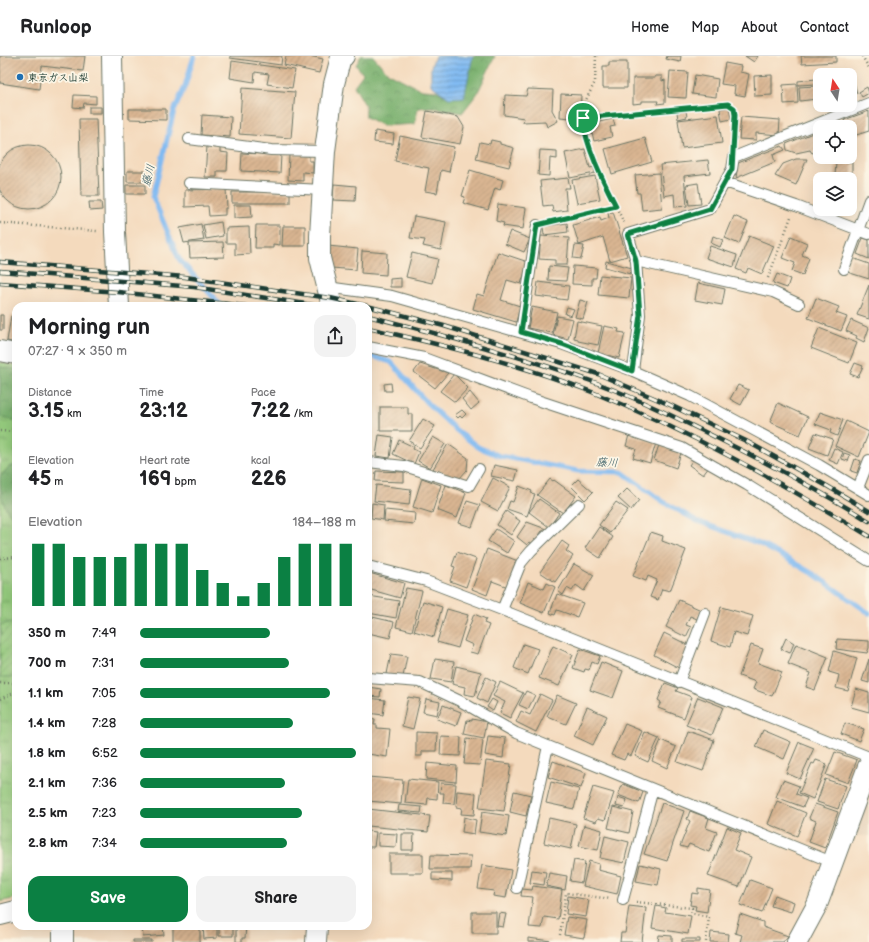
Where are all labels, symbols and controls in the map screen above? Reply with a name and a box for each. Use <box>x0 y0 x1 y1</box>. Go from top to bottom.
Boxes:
text: Runloop <box>20 16 92 39</box>
text: Home <box>631 19 669 36</box>
text: Map <box>691 19 719 36</box>
text: About <box>741 19 778 36</box>
text: Contact <box>800 19 849 36</box>
north arrow <box>813 68 857 112</box>
map controls <box>813 68 857 216</box>
marker: 東京ガス山梨 <box>15 72 25 82</box>
place label: 東京ガス山梨 <box>28 72 88 84</box>
pin <box>566 101 600 135</box>
icon: arrive <box>572 107 594 129</box>
button: locate <box>813 120 857 164</box>
water label: 藤川 <box>140 163 157 187</box>
button: layers <box>813 172 857 216</box>
text: Morning run <box>28 314 150 341</box>
button: share <box>314 315 356 357</box>
text: 07:27 · 9 × 350 m <box>28 343 127 359</box>
text: Distance <box>28 386 72 399</box>
text: Time <box>139 386 164 399</box>
text: Pace <box>251 386 276 399</box>
text: 3.15 <box>28 399 64 423</box>
text: 23:12 <box>139 399 188 423</box>
text: 7:22 <box>251 399 290 423</box>
text: km <box>64 407 82 420</box>
text: /km <box>290 407 313 420</box>
text: Elevation <box>28 454 74 467</box>
text: Heart rate <box>139 454 190 467</box>
text: kcal <box>251 454 270 467</box>
water label: 藤川 <box>596 455 618 470</box>
text: 45 <box>28 467 51 491</box>
text: 169 <box>139 467 172 491</box>
text: 226 <box>251 467 287 491</box>
text: m <box>51 475 63 488</box>
text: bpm <box>172 475 196 488</box>
text: Elevation <box>28 514 82 530</box>
text: 184–188 m <box>292 514 356 530</box>
text: 350 m <box>28 625 66 641</box>
text: 7:49 <box>92 625 116 641</box>
text: 700 m <box>28 655 66 671</box>
text: 7:31 <box>92 655 114 671</box>
text: 1.1 km <box>28 685 63 701</box>
text: 7:05 <box>92 685 116 701</box>
text: 1.4 km <box>28 715 65 731</box>
text: 7:28 <box>92 715 116 731</box>
text: 1.8 km <box>28 745 66 761</box>
text: 6:52 <box>92 745 118 761</box>
text: 2.1 km <box>28 775 66 791</box>
text: 7:36 <box>92 775 117 791</box>
text: 2.5 km <box>28 805 68 821</box>
text: 7:23 <box>92 805 116 821</box>
text: 2.8 km <box>28 835 68 851</box>
text: 7:34 <box>92 835 117 851</box>
button: Save <box>28 876 188 922</box>
button: Share <box>196 876 356 922</box>

